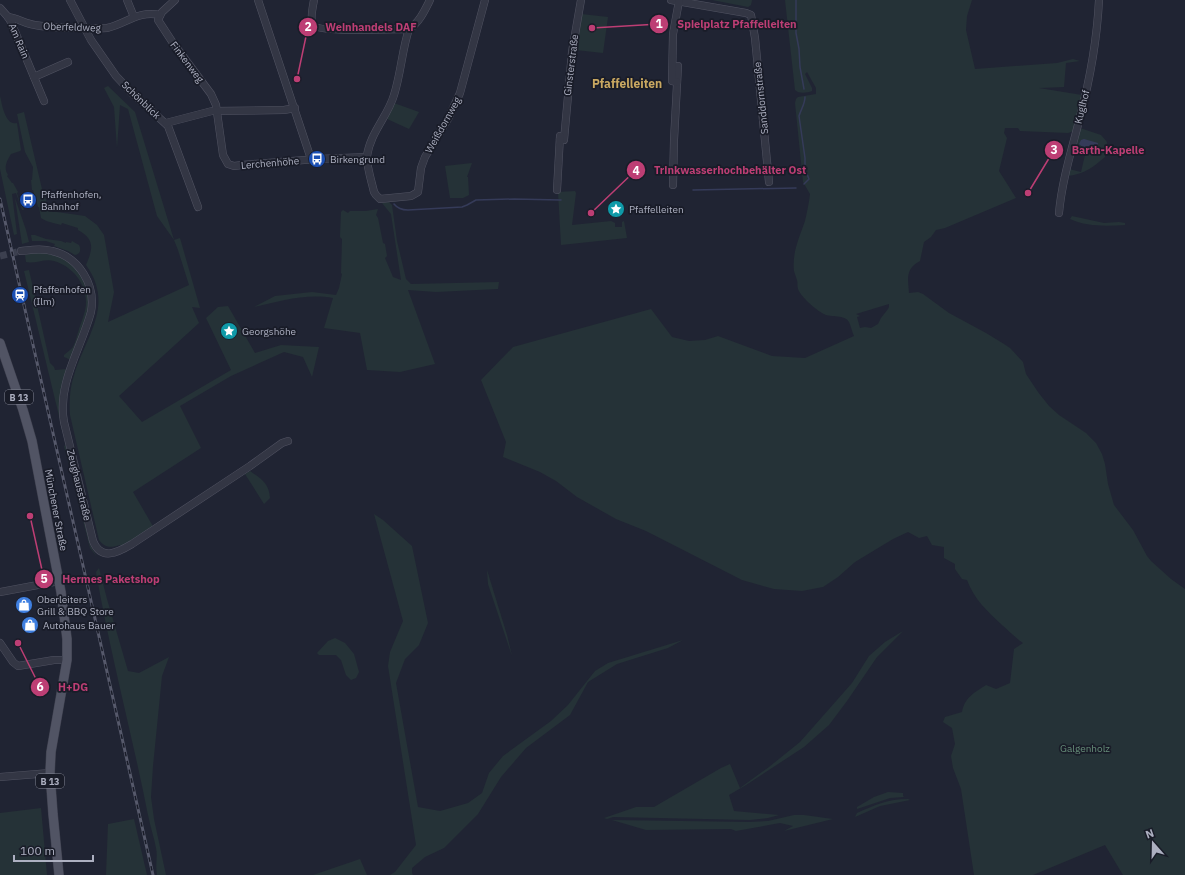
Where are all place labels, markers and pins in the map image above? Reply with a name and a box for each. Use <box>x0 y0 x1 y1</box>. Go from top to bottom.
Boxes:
callout: Spielplatz Pfaffelleiten <box>649 12 804 35</box>
callout: Weinhandels DAF <box>298 16 425 39</box>
callout: Barth-Kapelle <box>1044 139 1153 162</box>
bus stop icon: Birkengrund <box>307 149 327 169</box>
place label: Birkengrund <box>330 153 385 166</box>
callout: Trinkwasserhochbehälter Ost <box>626 159 815 182</box>
place label: Pfaffenhofen, Bahnhof <box>41 188 102 213</box>
bus stop icon: Pfaffenhofen, Bahnhof <box>18 190 38 210</box>
place icon: Pfaffelleiten <box>606 199 626 219</box>
place label: Pfaffelleiten <box>629 203 684 216</box>
place label: Pfaffenhofen (Ilm) <box>33 283 91 308</box>
station icon: Pfaffenhofen (Ilm) <box>10 285 30 305</box>
place icon: Georgshöhe <box>219 321 239 341</box>
place label: Georgshöhe <box>242 325 297 338</box>
callout: Hermes Paketshop <box>34 567 168 590</box>
place label: Oberleiters Grill & BBQ Store <box>37 593 114 618</box>
shop icon: Oberleiters Grill & BBQ Store <box>14 595 34 615</box>
shop icon: Autohaus Bauer <box>20 615 40 635</box>
place label: Autohaus Bauer <box>43 619 115 632</box>
callout: H+DG <box>30 675 96 698</box>

